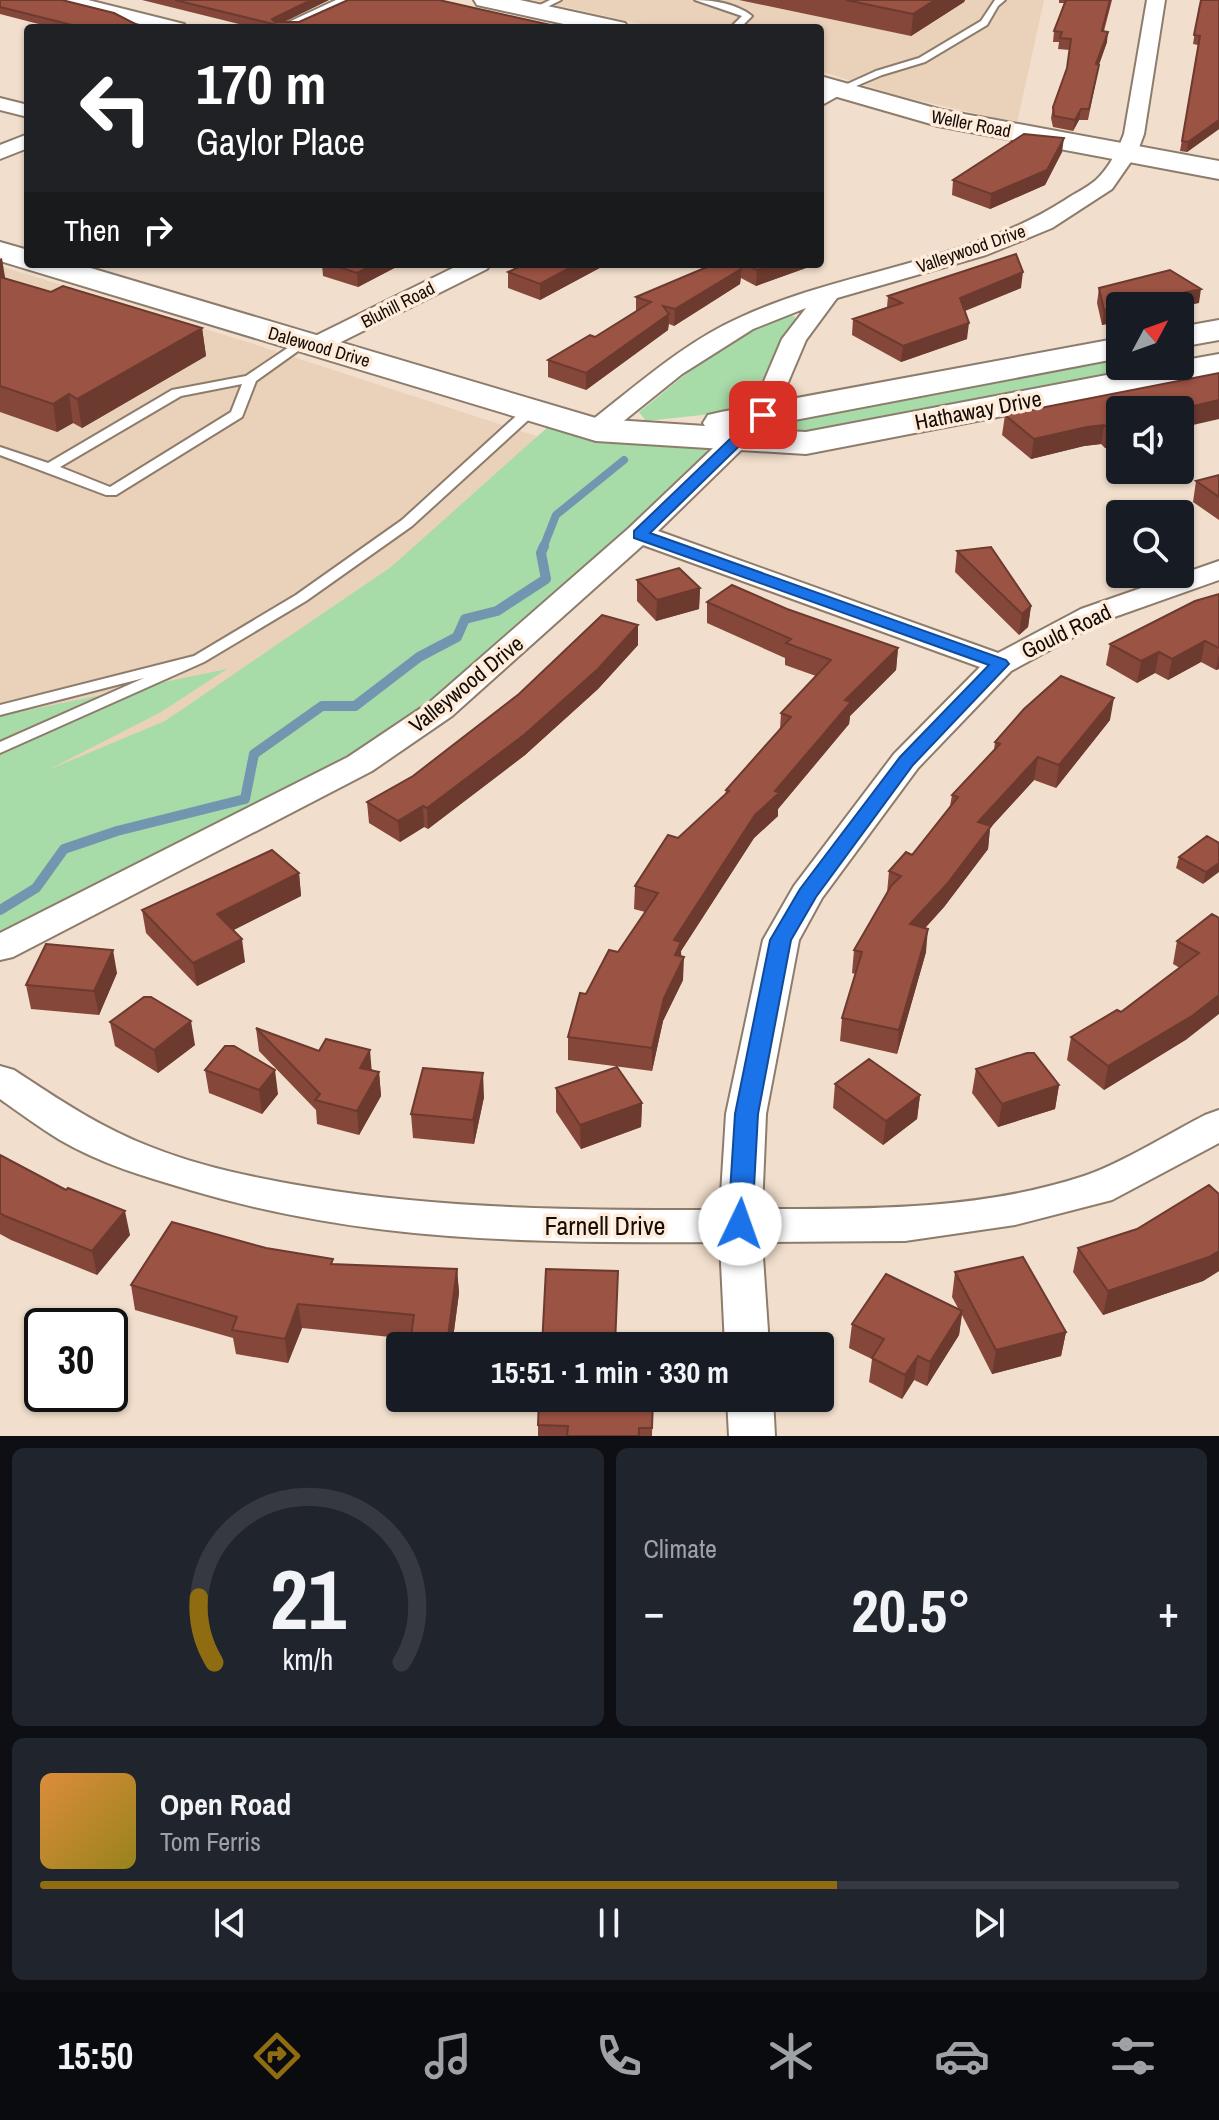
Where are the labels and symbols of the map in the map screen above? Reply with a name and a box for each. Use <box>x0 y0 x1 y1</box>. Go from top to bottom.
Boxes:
street label: Weller Road <box>929 104 1013 144</box>
street label: Valleywood Drive <box>913 218 1029 279</box>
street label: Bluhill Road <box>357 275 439 334</box>
north arrow <box>1106 292 1194 380</box>
street label: Dalewood Drive <box>265 320 373 373</box>
pin <box>729 381 797 449</box>
street label: Hathaway Drive <box>912 383 1044 437</box>
street label: Gould Road <box>1016 596 1116 666</box>
street label: Valleywood Drive <box>403 629 529 739</box>
position arrow <box>698 1182 782 1266</box>
street label: Farnell Drive <box>545 1208 665 1243</box>
speed limit sign: 30 <box>24 1308 128 1412</box>

